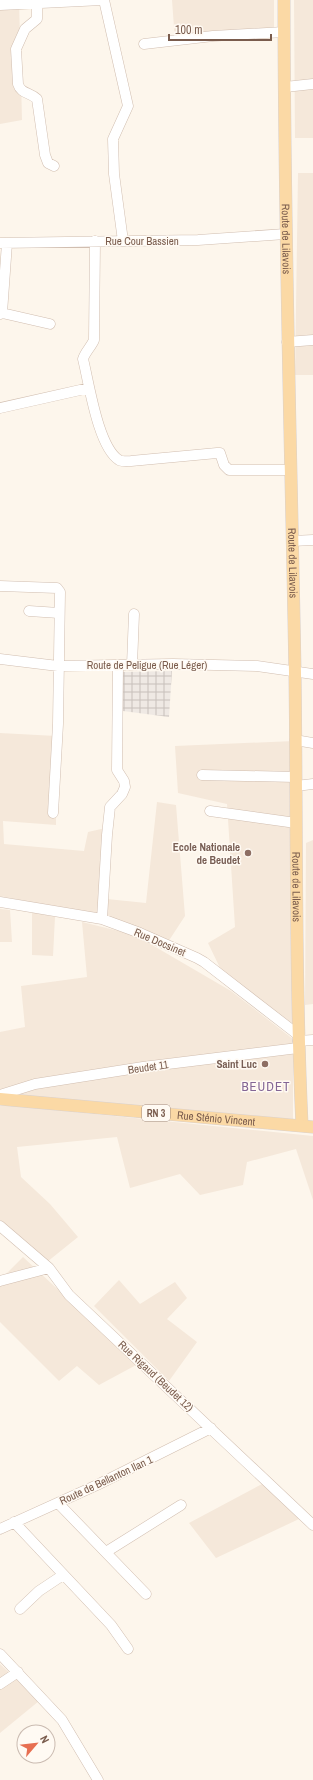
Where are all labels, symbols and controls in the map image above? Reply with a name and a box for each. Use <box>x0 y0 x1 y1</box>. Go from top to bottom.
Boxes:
scale bar <box>169 16 271 42</box>
text: 100 m <box>175 22 202 38</box>
street label: Route de Lilavois <box>279 204 294 275</box>
street label: Rue Cour Bassien <box>105 234 179 248</box>
street label: Route de Lilavois <box>285 528 301 599</box>
street label: Route de Peligue (Rue Léger) <box>87 658 207 672</box>
place label: Ecole Nationale de Beudet <box>173 840 240 867</box>
marker: Ecole Nationale de Beudet <box>243 848 253 858</box>
street label: Route de Lilavois <box>289 852 304 923</box>
street label: Rue Docsinet <box>132 925 188 959</box>
street label: Beudet 11 <box>127 1057 169 1077</box>
place label: Saint Luc <box>216 1057 257 1071</box>
marker: Saint Luc <box>260 1059 270 1069</box>
district label: BEUDET <box>241 1078 291 1095</box>
road number: RN 3 <box>142 1105 170 1121</box>
street label: Rue Sténio Vincent <box>177 1108 256 1129</box>
street label: Rue Rigaud (Beudet 12) <box>115 1338 197 1414</box>
street label: Route de Bellanton Ilan 1 <box>57 1452 155 1508</box>
north arrow <box>16 1724 56 1764</box>
text: N <box>37 1733 53 1745</box>

